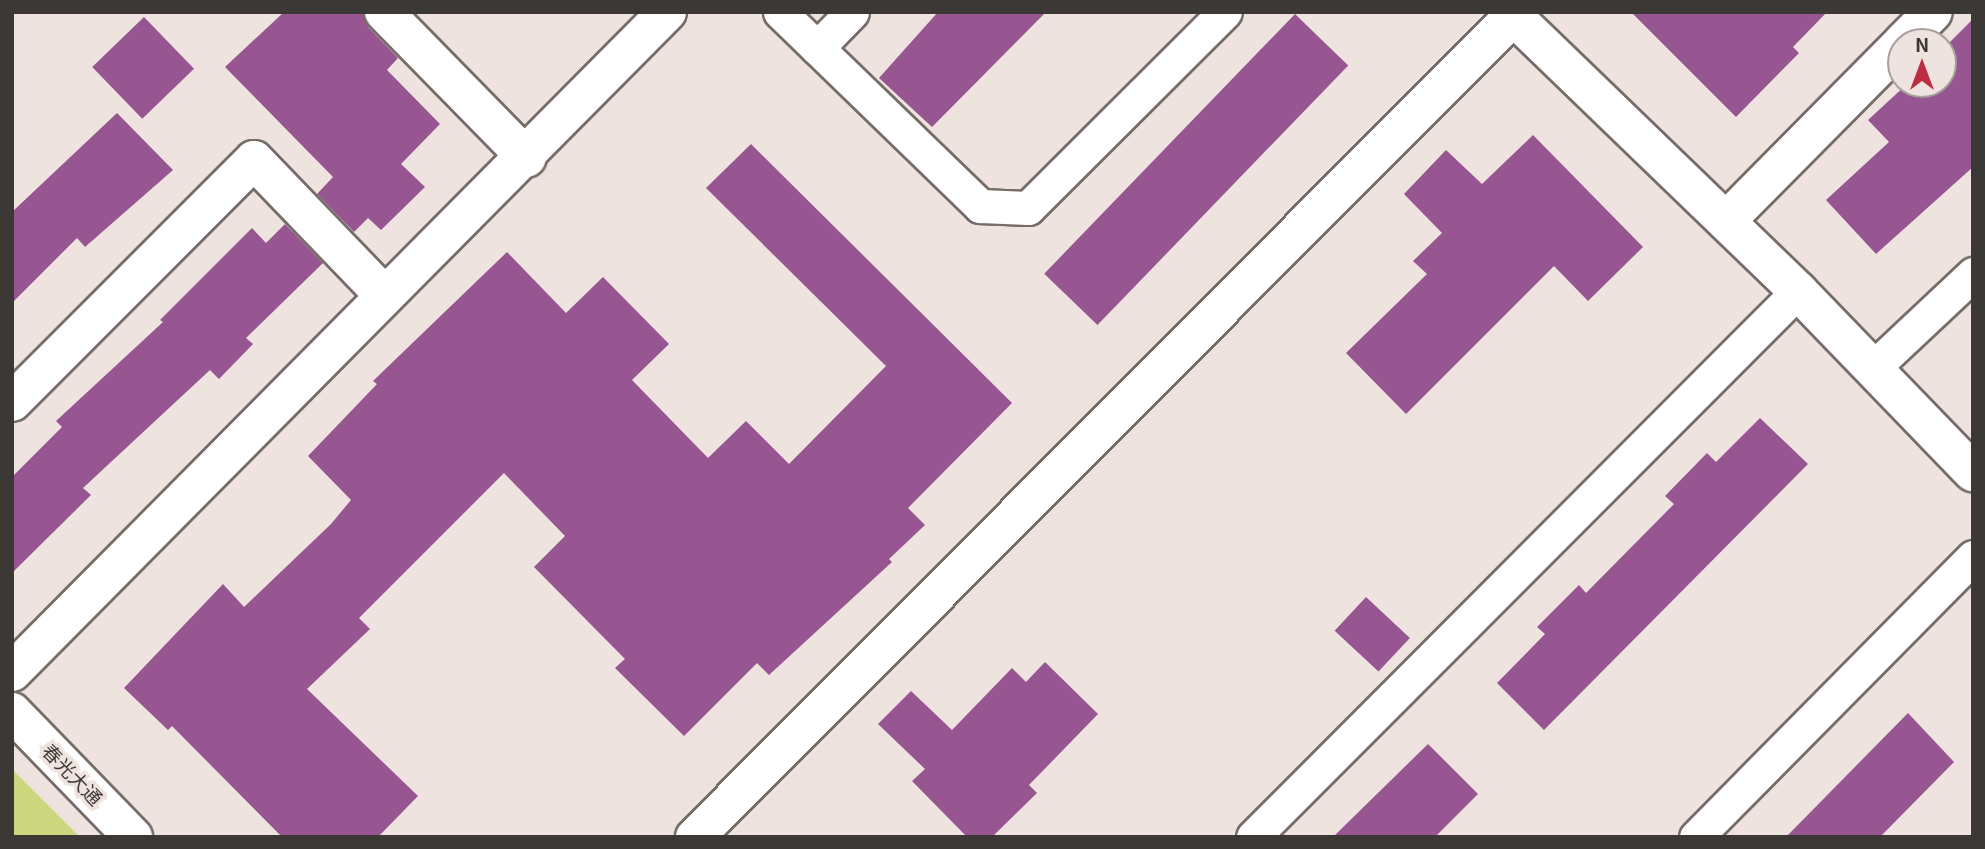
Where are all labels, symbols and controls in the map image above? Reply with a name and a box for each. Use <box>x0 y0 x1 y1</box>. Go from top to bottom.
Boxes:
north arrow <box>1887 28 1957 98</box>
text: N <box>1915 30 1929 57</box>
street label: 春光大通 <box>38 739 108 809</box>

